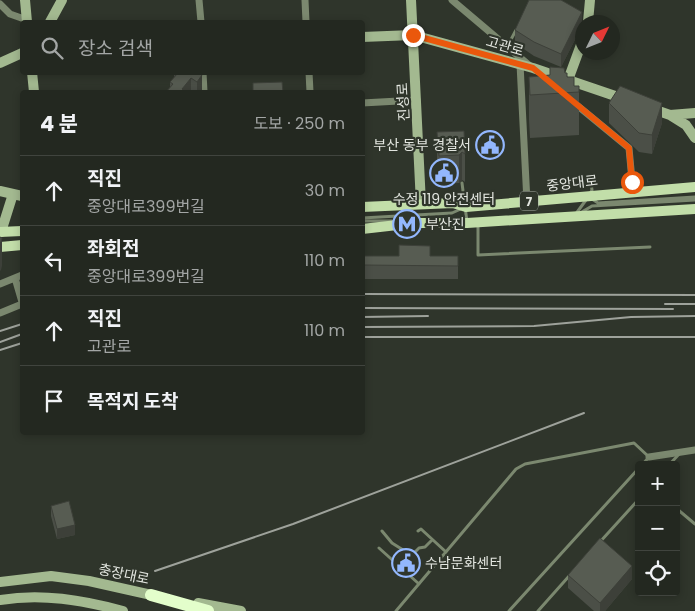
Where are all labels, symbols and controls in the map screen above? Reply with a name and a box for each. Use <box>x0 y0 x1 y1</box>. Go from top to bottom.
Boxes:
north arrow <box>575 15 620 60</box>
search box <box>20 20 365 75</box>
route end <box>402 24 425 47</box>
street label: 고관로 <box>484 31 526 61</box>
icon: search <box>38 34 66 62</box>
text: 장소 검색 <box>78 35 153 62</box>
street label: 진성로 <box>392 82 414 122</box>
text: 4 분 <box>40 109 78 138</box>
text: 도보 · 250 m <box>254 112 345 135</box>
public building icon: 부산 동부 경찰서 <box>475 130 505 160</box>
place label: 부산 동부 경찰서 <box>373 135 471 155</box>
public building icon: 수정 119 안전센터 <box>429 158 459 188</box>
text: 직진 <box>87 165 122 192</box>
street label: 중앙대로 <box>545 170 599 196</box>
route start <box>621 171 644 194</box>
icon: ahead <box>40 177 68 205</box>
text: 30 m <box>305 179 345 202</box>
place label: 수정 119 안전센터 <box>393 189 495 209</box>
road number: 7 <box>520 192 538 210</box>
text: 중앙대로399번길 <box>87 195 205 218</box>
metro station icon: 부산진 <box>392 209 422 239</box>
place label: 부산진 <box>426 214 465 234</box>
text: 좌회전 <box>87 235 139 262</box>
icon: left <box>40 247 68 275</box>
text: 110 m <box>304 249 345 272</box>
text: 중앙대로399번길 <box>87 265 205 288</box>
text: 직진 <box>87 305 122 332</box>
icon: ahead <box>40 317 68 345</box>
text: 110 m <box>304 319 345 342</box>
text: 고관로 <box>87 335 131 358</box>
icon: arrive <box>40 387 68 415</box>
text: 목적지 도착 <box>87 388 178 415</box>
map controls <box>635 461 680 596</box>
button: + <box>635 461 680 506</box>
button: − <box>635 506 680 551</box>
public building icon: 수남문화센터 <box>391 548 421 578</box>
button: locate <box>635 551 680 596</box>
place label: 수남문화센터 <box>425 553 502 573</box>
street label: 충장대로 <box>97 559 151 589</box>

